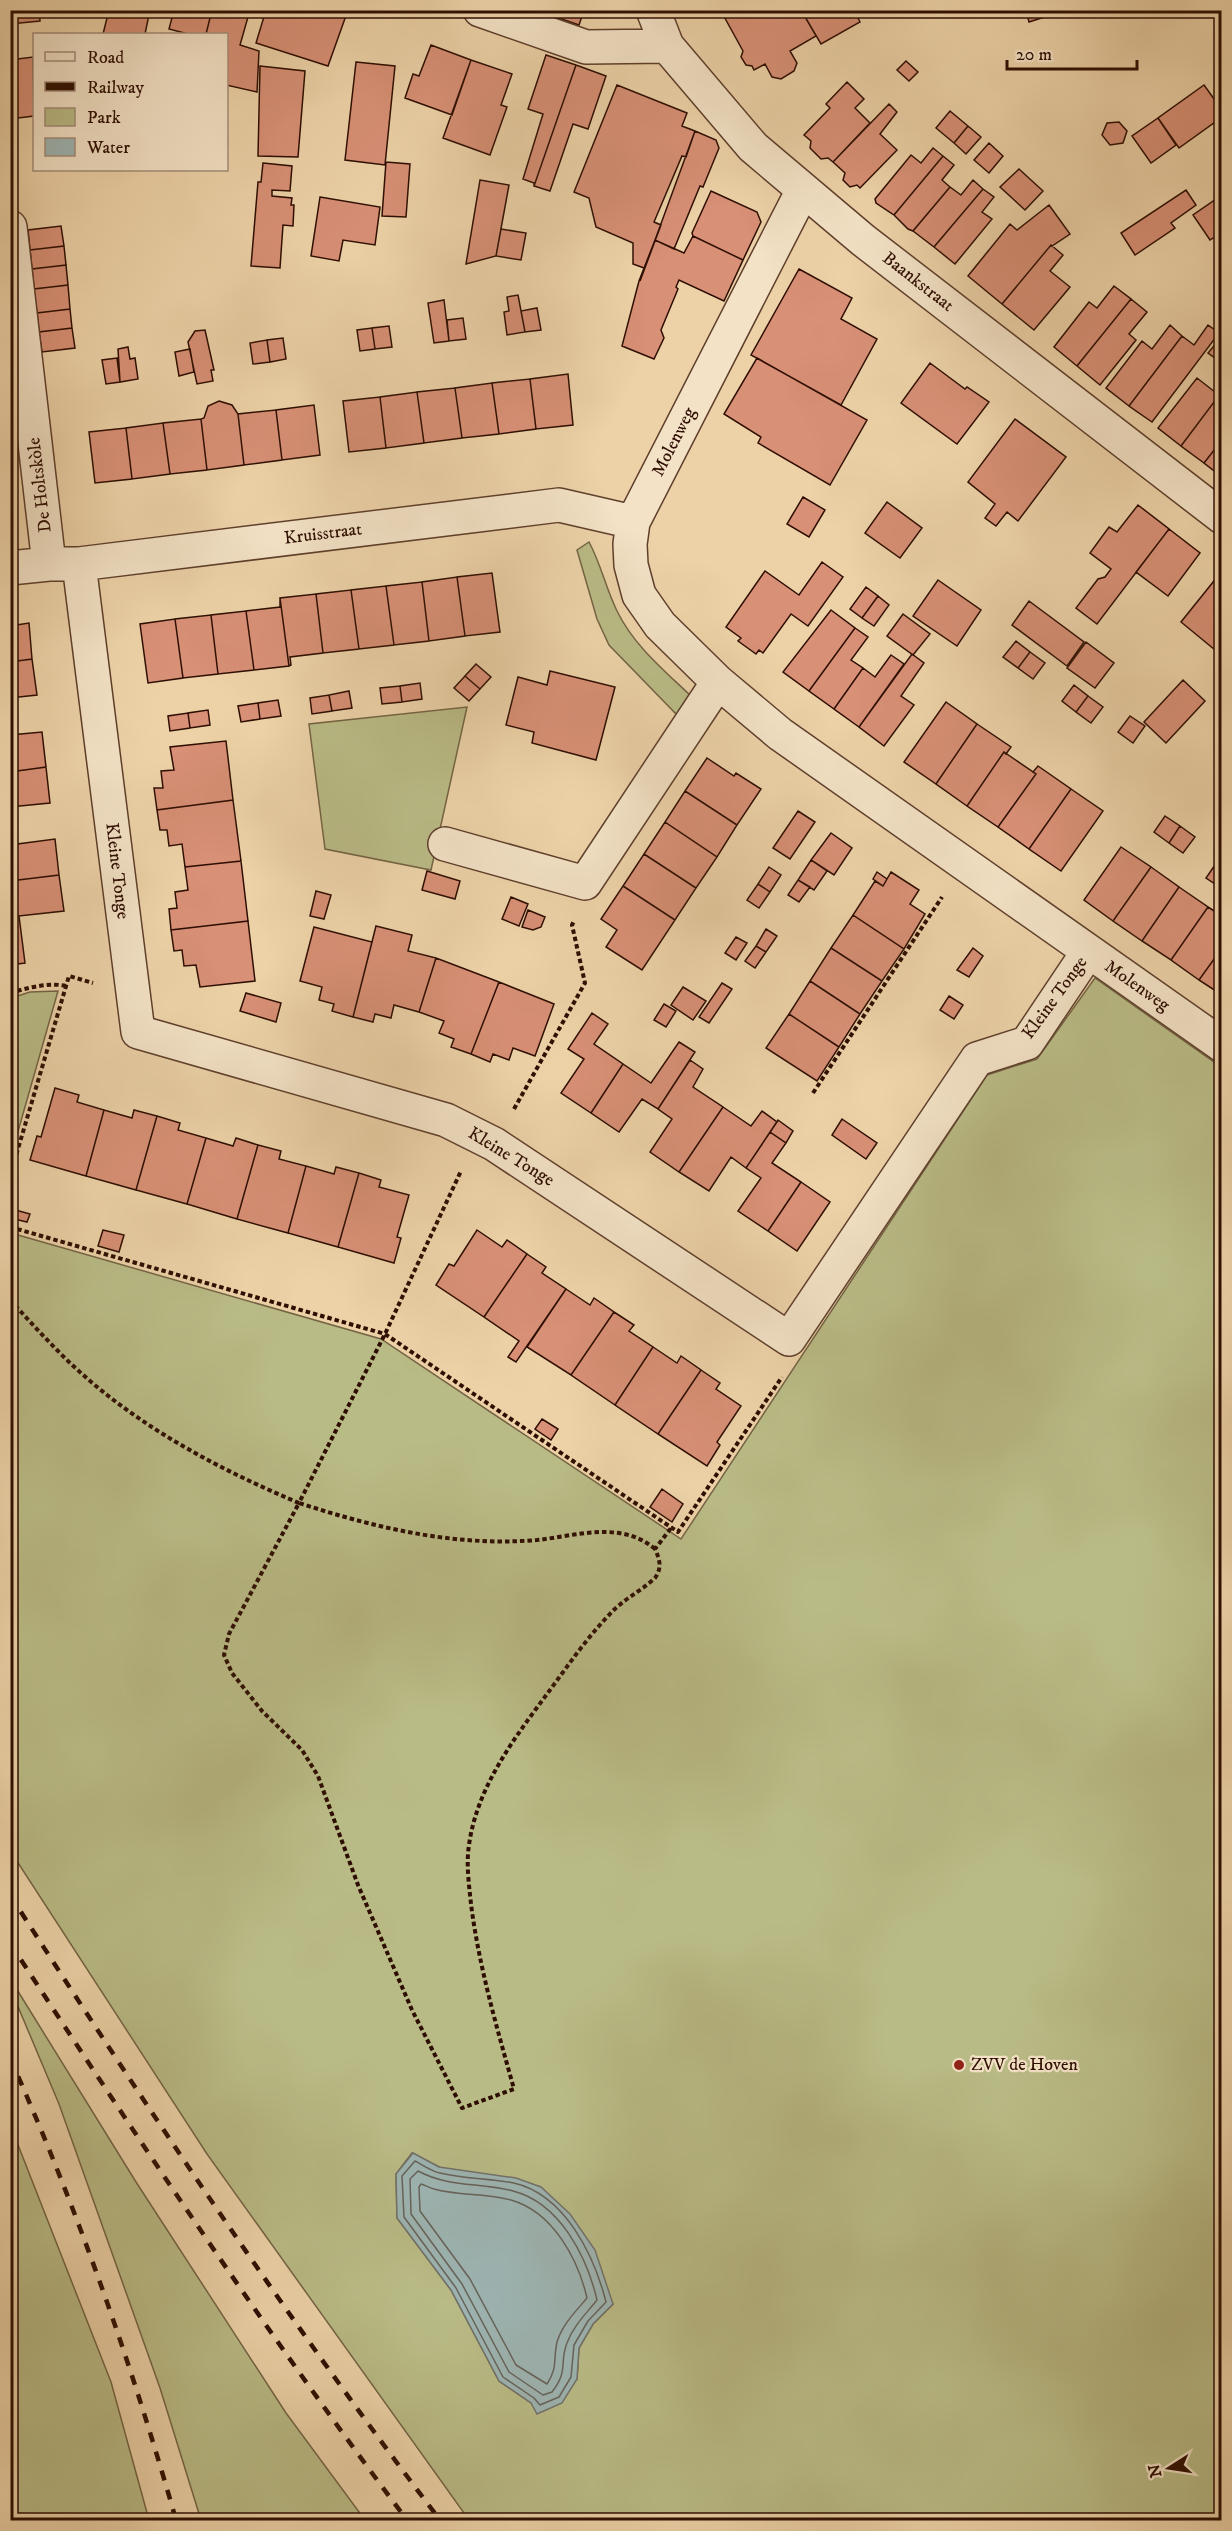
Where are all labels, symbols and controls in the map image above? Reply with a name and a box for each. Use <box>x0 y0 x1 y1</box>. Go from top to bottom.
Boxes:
legend <box>33 33 228 171</box>
scale bar <box>1007 33 1138 71</box>
text: 20 m <box>1016 44 1052 66</box>
text: Road <box>87 47 124 69</box>
text: Railway <box>87 77 145 99</box>
text: Park <box>87 107 121 129</box>
text: Water <box>86 137 130 159</box>
street label: Baankstraat <box>878 247 958 317</box>
street label: Molenweg <box>647 404 701 480</box>
street label: De Holtskòle <box>23 436 57 534</box>
street label: Kruisstraat <box>283 518 363 550</box>
street label: Kleine Tonge <box>100 822 134 920</box>
street label: Kleine Tonge <box>1018 952 1092 1044</box>
street label: Molenweg <box>1100 956 1174 1017</box>
street label: Kleine Tonge <box>464 1123 558 1191</box>
place label: ZVV de Hoven <box>971 2054 1078 2076</box>
marker: ZVV de Hoven <box>952 2058 966 2072</box>
north arrow <box>1139 2438 1199 2498</box>
text: N <box>1144 2462 1166 2479</box>

